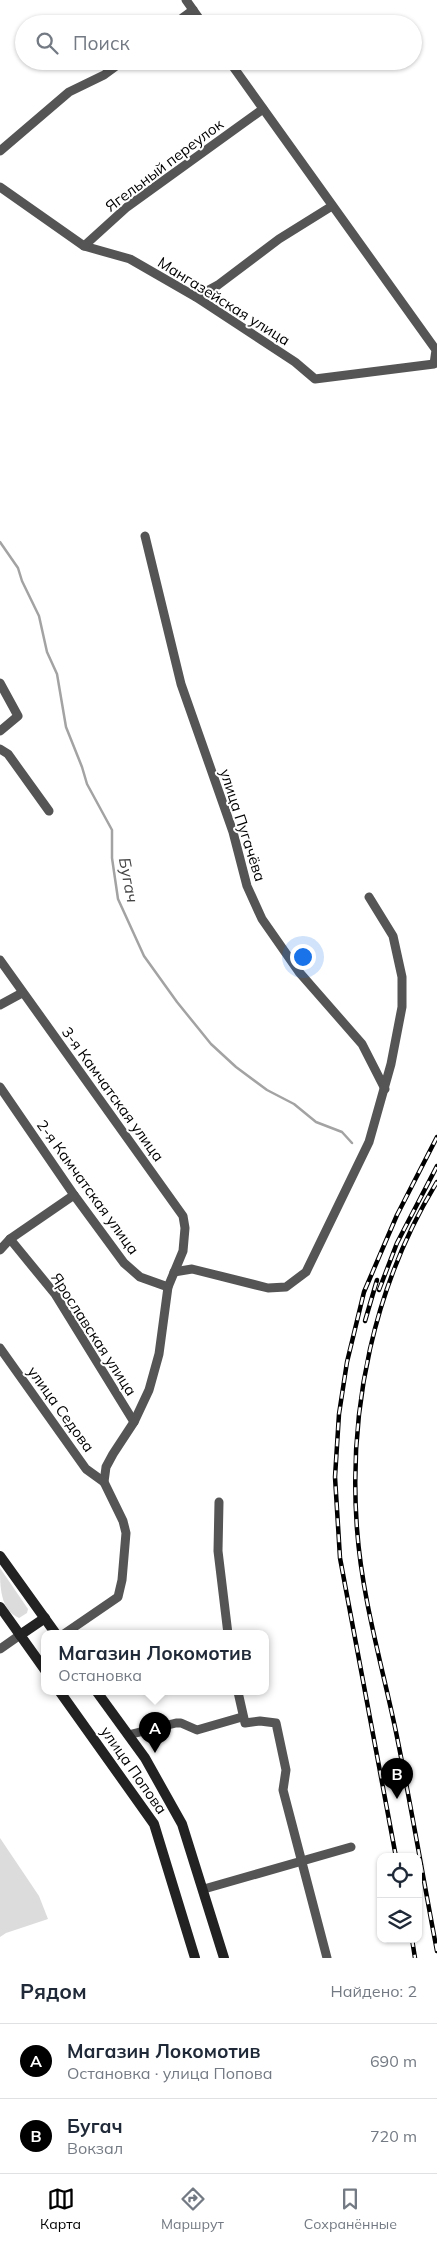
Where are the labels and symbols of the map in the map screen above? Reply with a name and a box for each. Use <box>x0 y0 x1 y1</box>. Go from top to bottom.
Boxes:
street label: Ягельный переулок <box>101 114 228 216</box>
street label: Мангазейская улица <box>154 253 294 349</box>
street label: улица Пугачёва <box>216 766 270 884</box>
water label: Бугач <box>115 856 143 904</box>
your location <box>290 944 316 970</box>
street label: 3-я Камчатская улица <box>58 1023 168 1165</box>
street label: 2-я Камчатская улица <box>33 1116 143 1258</box>
street label: Ярославская улица <box>47 1269 141 1399</box>
street label: улица Седова <box>24 1362 98 1456</box>
pin: A <box>139 1712 171 1753</box>
street label: улица Попова <box>97 1722 171 1818</box>
pin: B <box>381 1758 413 1799</box>

